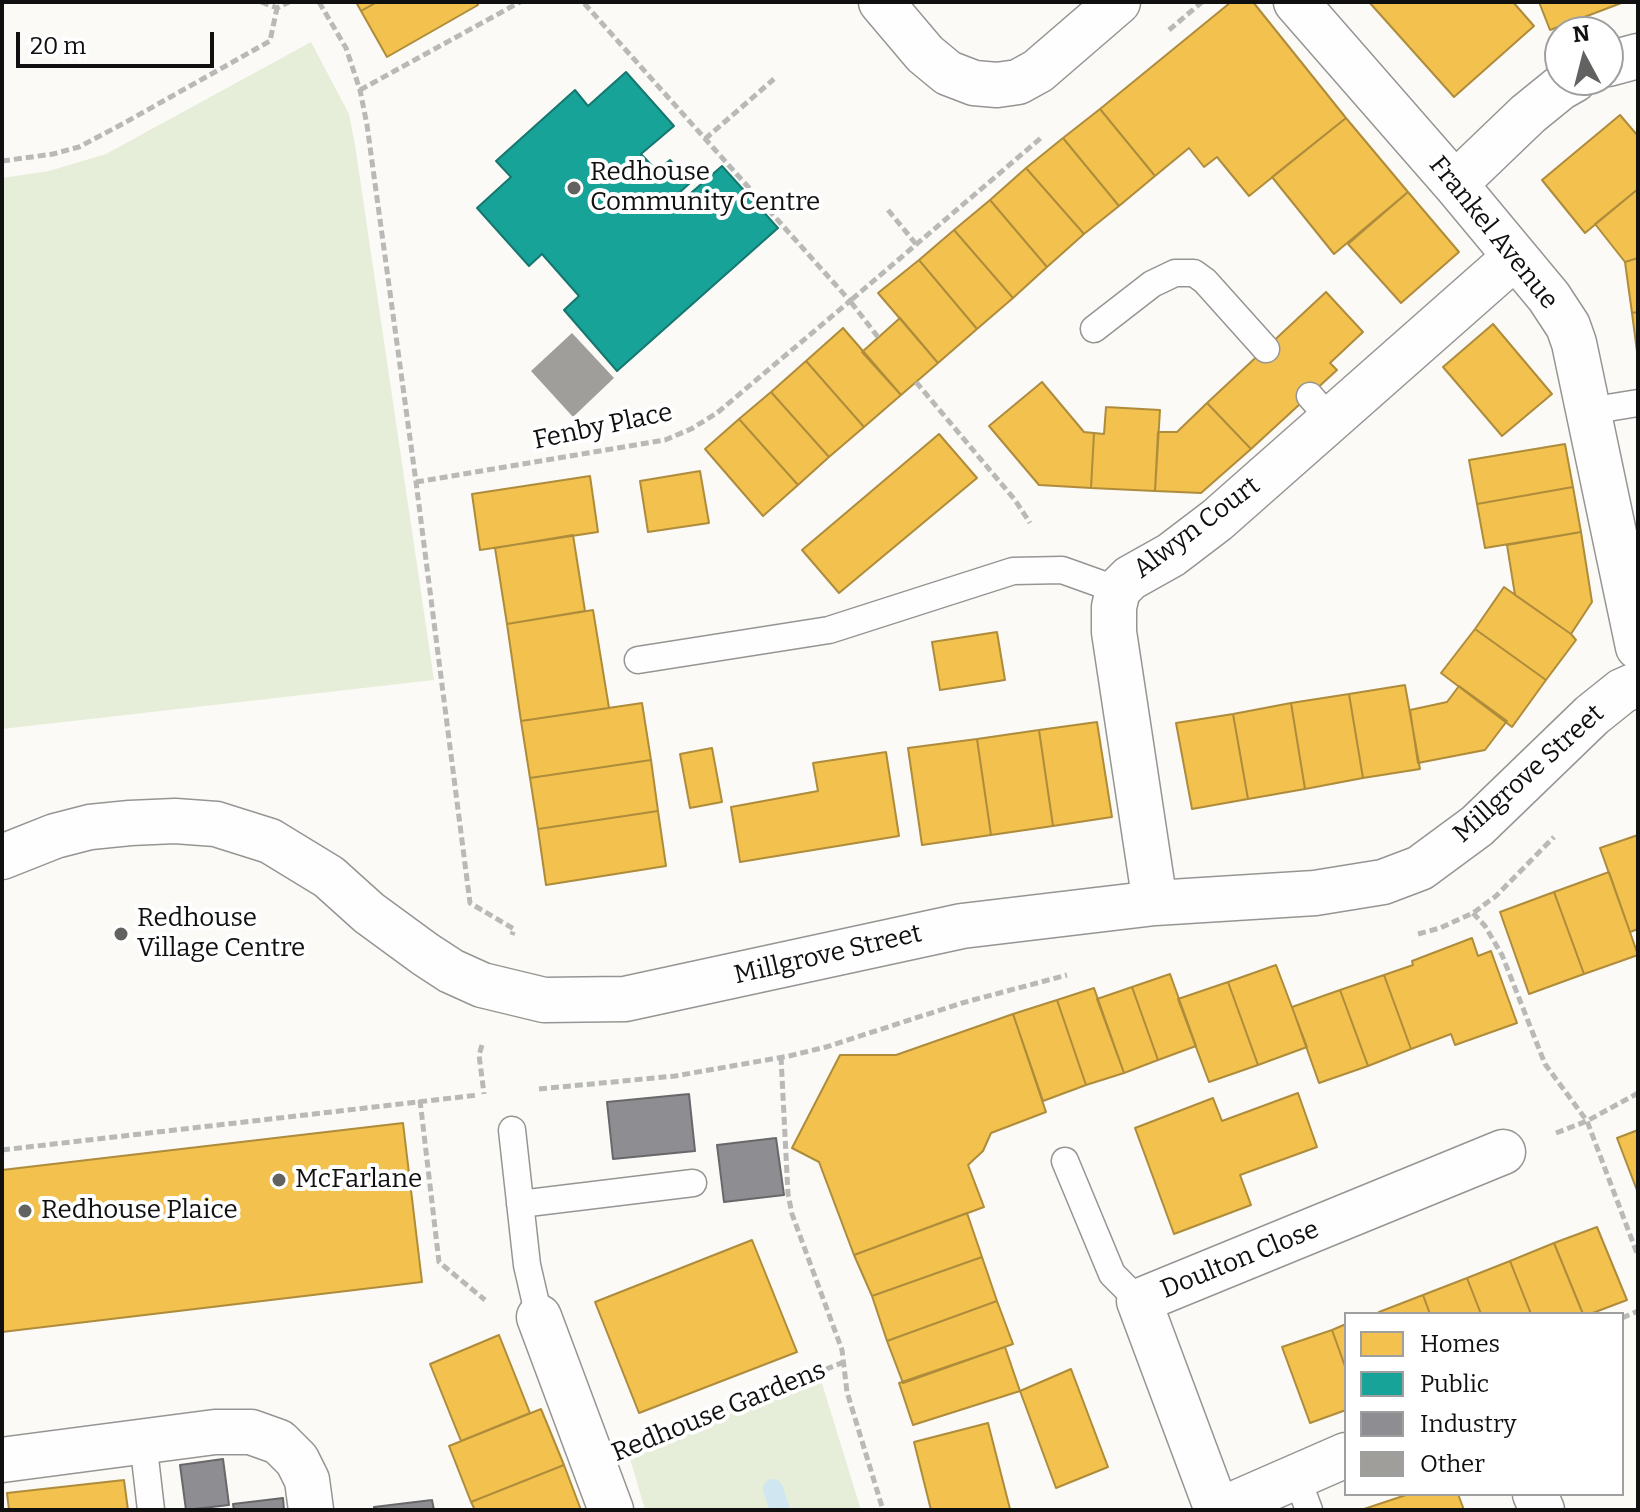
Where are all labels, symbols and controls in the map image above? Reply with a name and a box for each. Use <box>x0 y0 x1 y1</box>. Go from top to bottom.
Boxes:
scale bar <box>20 16 218 66</box>
north arrow <box>1544 16 1624 96</box>
text: N <box>1571 19 1591 48</box>
text: 20 m <box>30 32 86 60</box>
street label: Frankel Avenue <box>1422 150 1564 316</box>
place label: Redhouse Community Centre <box>590 157 820 218</box>
marker: Redhouse Community Centre <box>565 179 583 197</box>
street label: Fenby Place <box>531 397 675 457</box>
street label: Alwyn Court <box>1128 470 1266 586</box>
street label: Millgrove Street <box>1447 698 1611 850</box>
place label: Redhouse Village Centre <box>137 903 305 964</box>
street label: Millgrove Street <box>731 918 925 992</box>
marker: Redhouse Village Centre <box>112 925 130 943</box>
place label: McFarlane <box>295 1164 422 1196</box>
marker: McFarlane <box>270 1171 288 1189</box>
place label: Redhouse Plaice <box>41 1195 238 1227</box>
marker: Redhouse Plaice <box>16 1202 34 1220</box>
street label: Doulton Close <box>1156 1214 1324 1306</box>
legend <box>1344 1312 1624 1496</box>
text: Homes <box>1420 1330 1500 1358</box>
street label: Redhouse Gardens <box>608 1355 830 1469</box>
text: Public <box>1420 1370 1489 1398</box>
text: Industry <box>1420 1410 1517 1438</box>
text: Other <box>1420 1450 1485 1478</box>

